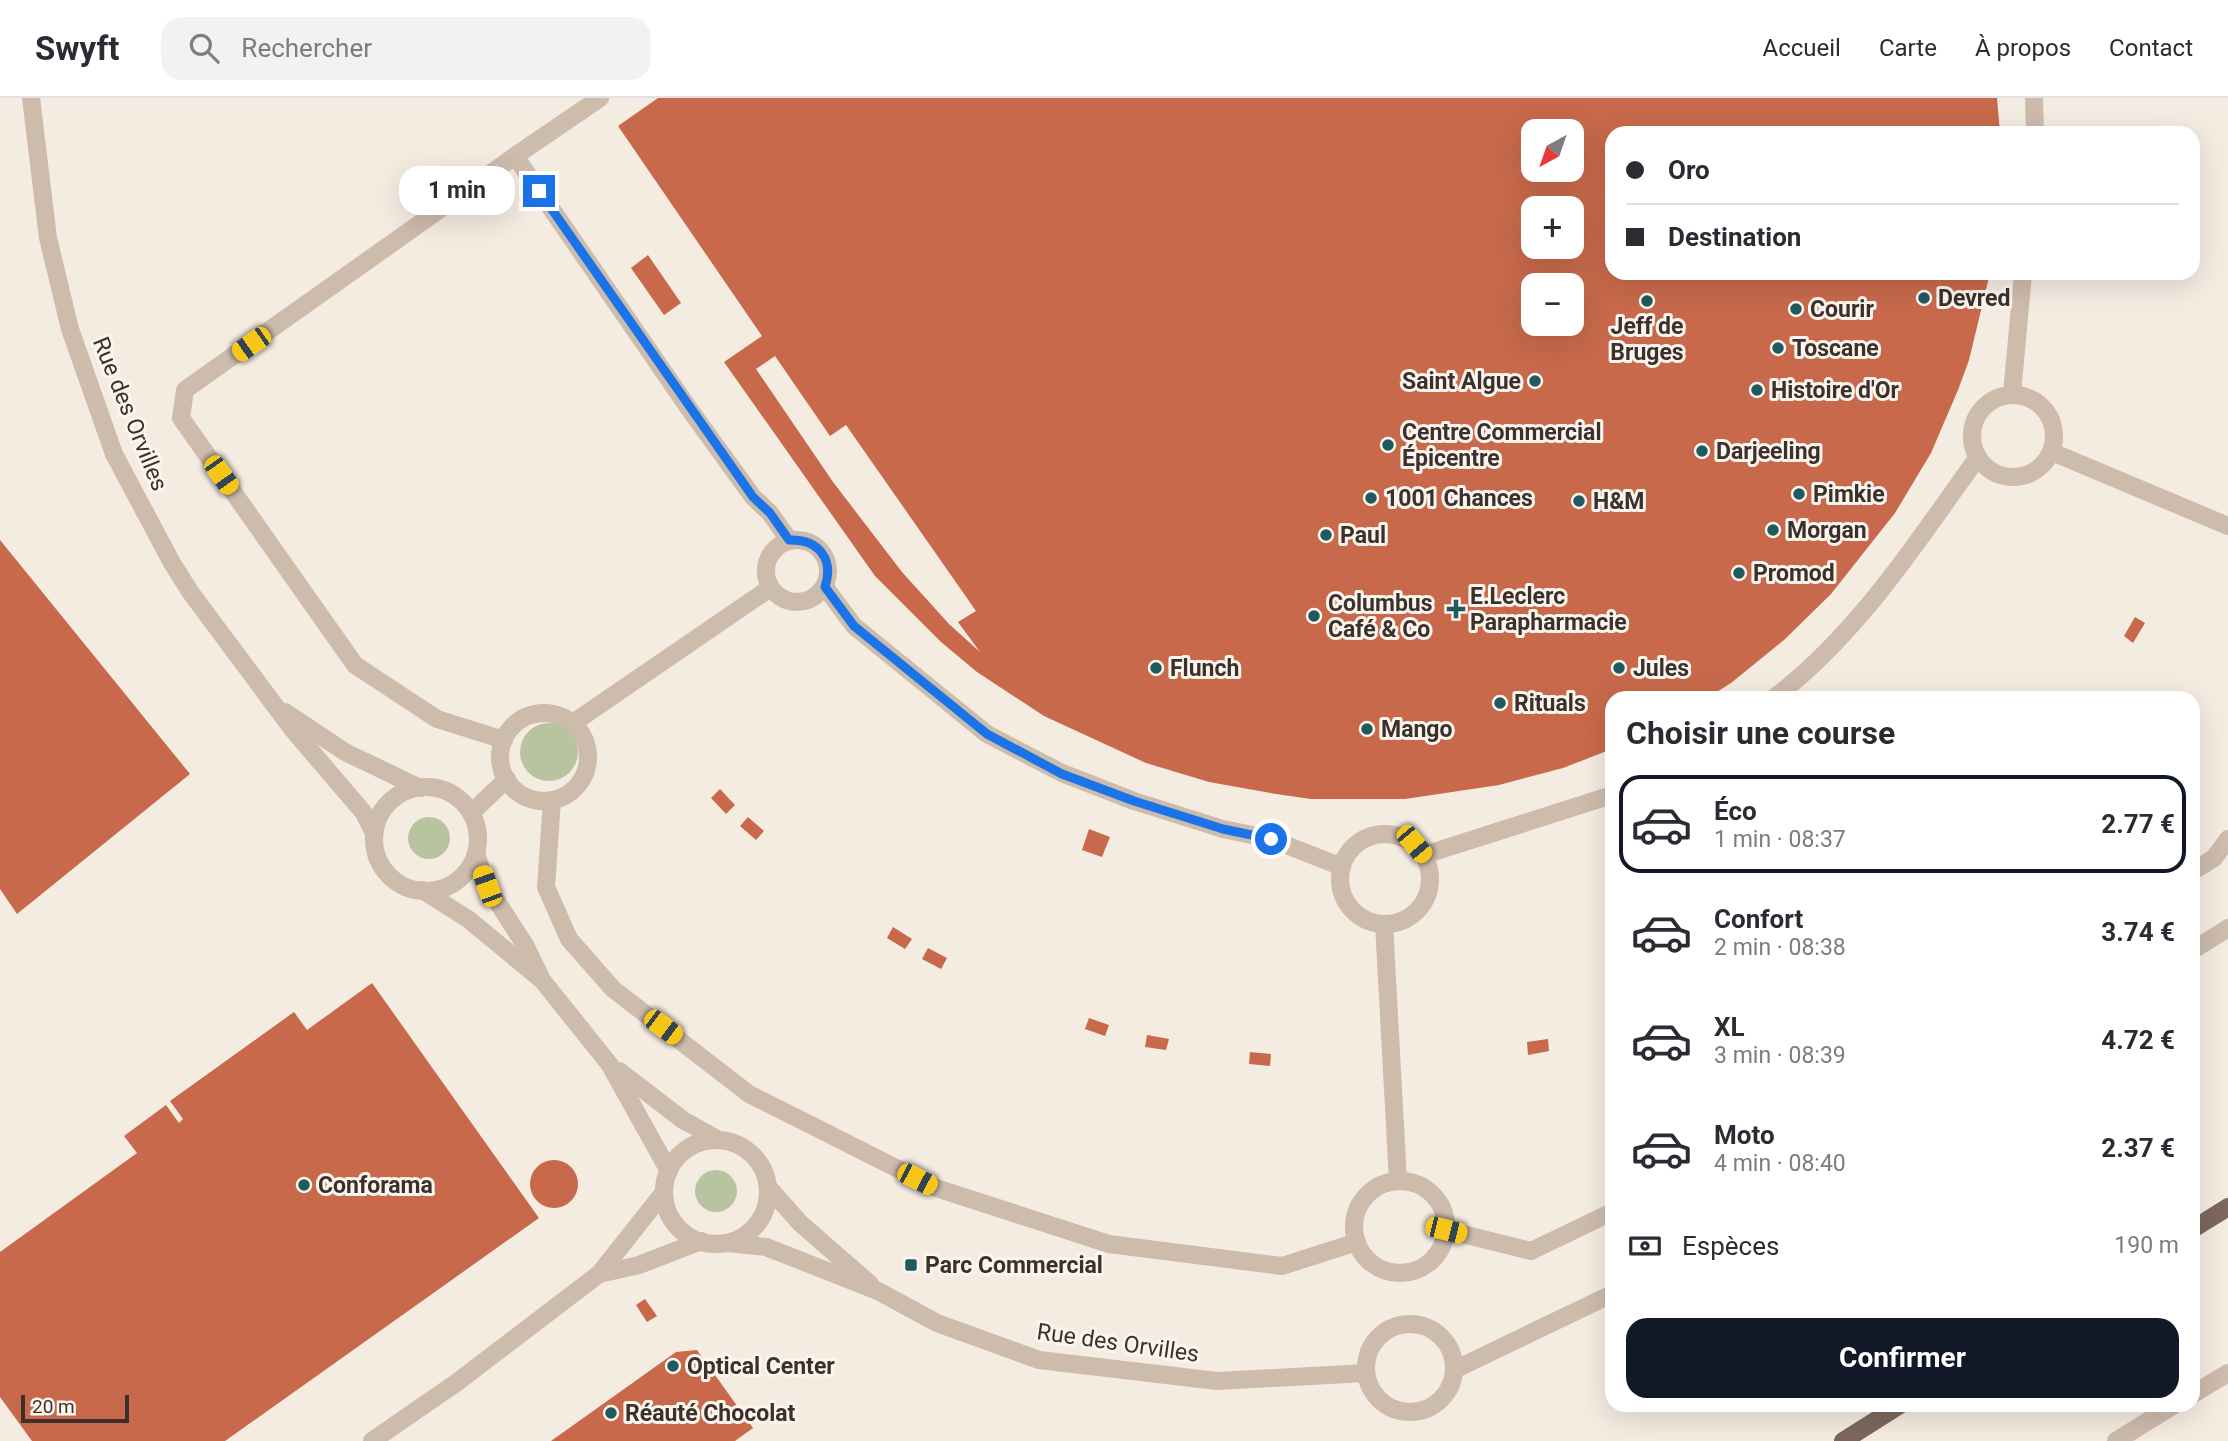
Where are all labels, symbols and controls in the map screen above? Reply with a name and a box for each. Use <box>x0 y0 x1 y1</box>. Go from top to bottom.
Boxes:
search box <box>161 17 651 80</box>
text: Swyft <box>35 29 119 68</box>
icon: search <box>185 29 223 67</box>
text: Rechercher <box>241 33 372 63</box>
text: Accueil <box>1762 34 1841 62</box>
text: Carte <box>1879 34 1937 62</box>
text: À propos <box>1975 34 2071 62</box>
text: Contact <box>2109 34 2193 62</box>
north arrow <box>1521 119 1584 182</box>
map controls <box>1521 119 1584 336</box>
text: Oro <box>1668 155 1710 185</box>
callout: 1 min <box>399 166 514 216</box>
route end <box>523 175 555 207</box>
text: 1 min <box>428 177 486 204</box>
button: + <box>1521 196 1584 259</box>
text: Destination <box>1668 222 1801 252</box>
button: − <box>1521 273 1584 336</box>
place label: Devred <box>1938 285 2010 312</box>
marker: Devred <box>1916 290 1932 306</box>
marker: Jeff de Bruges <box>1639 293 1655 309</box>
place label: Courir <box>1810 296 1874 323</box>
marker: Courir <box>1788 301 1804 317</box>
place label: Jeff de Bruges <box>1610 313 1684 366</box>
car <box>228 323 275 365</box>
street label: Rue des Orvilles <box>87 333 173 495</box>
place label: Toscane <box>1792 335 1879 362</box>
marker: Toscane <box>1770 340 1786 356</box>
place label: Saint Algue <box>1402 368 1521 395</box>
marker: Saint Algue <box>1527 373 1543 389</box>
place label: Histoire d'Or <box>1771 377 1900 404</box>
marker: Histoire d'Or <box>1749 382 1765 398</box>
place label: Centre Commercial Épicentre <box>1402 419 1601 472</box>
marker: Centre Commercial Épicentre <box>1380 437 1396 453</box>
place label: Darjeeling <box>1716 438 1821 465</box>
marker: Darjeeling <box>1694 443 1710 459</box>
car <box>201 452 242 498</box>
place label: Pimkie <box>1813 481 1885 508</box>
place label: 1001 Chances <box>1385 485 1533 512</box>
marker: Pimkie <box>1791 486 1807 502</box>
place label: H&M <box>1593 488 1645 515</box>
marker: 1001 Chances <box>1363 490 1379 506</box>
marker: H&M <box>1571 493 1587 509</box>
place label: Morgan <box>1787 517 1867 544</box>
place label: Paul <box>1340 522 1386 549</box>
marker: Morgan <box>1765 522 1781 538</box>
marker: Paul <box>1318 527 1334 543</box>
place label: Promod <box>1753 560 1835 587</box>
marker: Promod <box>1731 565 1747 581</box>
place label: E.Leclerc Parapharmacie <box>1470 583 1627 636</box>
place label: Columbus Café & Co <box>1328 590 1433 643</box>
marker: E.Leclerc Parapharmacie <box>1448 601 1464 617</box>
marker: Columbus Café & Co <box>1306 608 1322 624</box>
place label: Flunch <box>1170 655 1239 682</box>
place label: Jules <box>1633 655 1689 682</box>
marker: Flunch <box>1148 660 1164 676</box>
marker: Jules <box>1611 660 1627 676</box>
place label: Rituals <box>1514 690 1586 717</box>
marker: Rituals <box>1492 695 1508 711</box>
text: Choisir une course <box>1626 714 1895 752</box>
place label: Mango <box>1381 716 1452 743</box>
marker: Mango <box>1359 721 1375 737</box>
icon: car <box>1630 793 1693 856</box>
text: Éco <box>1714 796 1757 826</box>
text: 2.77 € <box>2101 809 2175 839</box>
car <box>1393 821 1436 867</box>
route start <box>1255 823 1287 855</box>
text: 1 min · 08:37 <box>1714 826 1846 853</box>
car <box>470 863 505 909</box>
icon: car <box>1630 901 1693 964</box>
text: Confort <box>1714 904 1803 934</box>
text: 3.74 € <box>2101 917 2175 947</box>
text: 2 min · 08:38 <box>1714 934 1846 961</box>
car <box>640 1006 687 1048</box>
icon: car <box>1630 1009 1693 1072</box>
text: XL <box>1714 1012 1745 1042</box>
text: 4.72 € <box>2101 1025 2175 1055</box>
text: 3 min · 08:39 <box>1714 1042 1846 1069</box>
icon: car <box>1630 1117 1693 1180</box>
text: Moto <box>1714 1120 1775 1150</box>
text: 2.37 € <box>2101 1133 2175 1163</box>
text: 4 min · 08:40 <box>1714 1150 1846 1177</box>
car <box>894 1160 941 1198</box>
place label: Conforama <box>318 1172 433 1199</box>
marker: Conforama <box>296 1177 312 1193</box>
car <box>1424 1215 1469 1245</box>
icon: cash <box>1626 1227 1664 1265</box>
text: Espèces <box>1682 1231 1779 1261</box>
text: 190 m <box>2114 1232 2179 1259</box>
place label: Parc Commercial <box>925 1252 1103 1279</box>
marker: Parc Commercial <box>903 1257 919 1273</box>
street label: Rue des Orvilles <box>1035 1318 1201 1368</box>
button: Confirmer <box>1626 1318 2179 1398</box>
place label: Optical Center <box>687 1353 835 1380</box>
marker: Optical Center <box>665 1358 681 1374</box>
scale bar <box>21 1392 130 1424</box>
text: 20 m <box>32 1395 75 1418</box>
place label: Réauté Chocolat <box>625 1400 796 1427</box>
marker: Réauté Chocolat <box>603 1405 619 1421</box>

